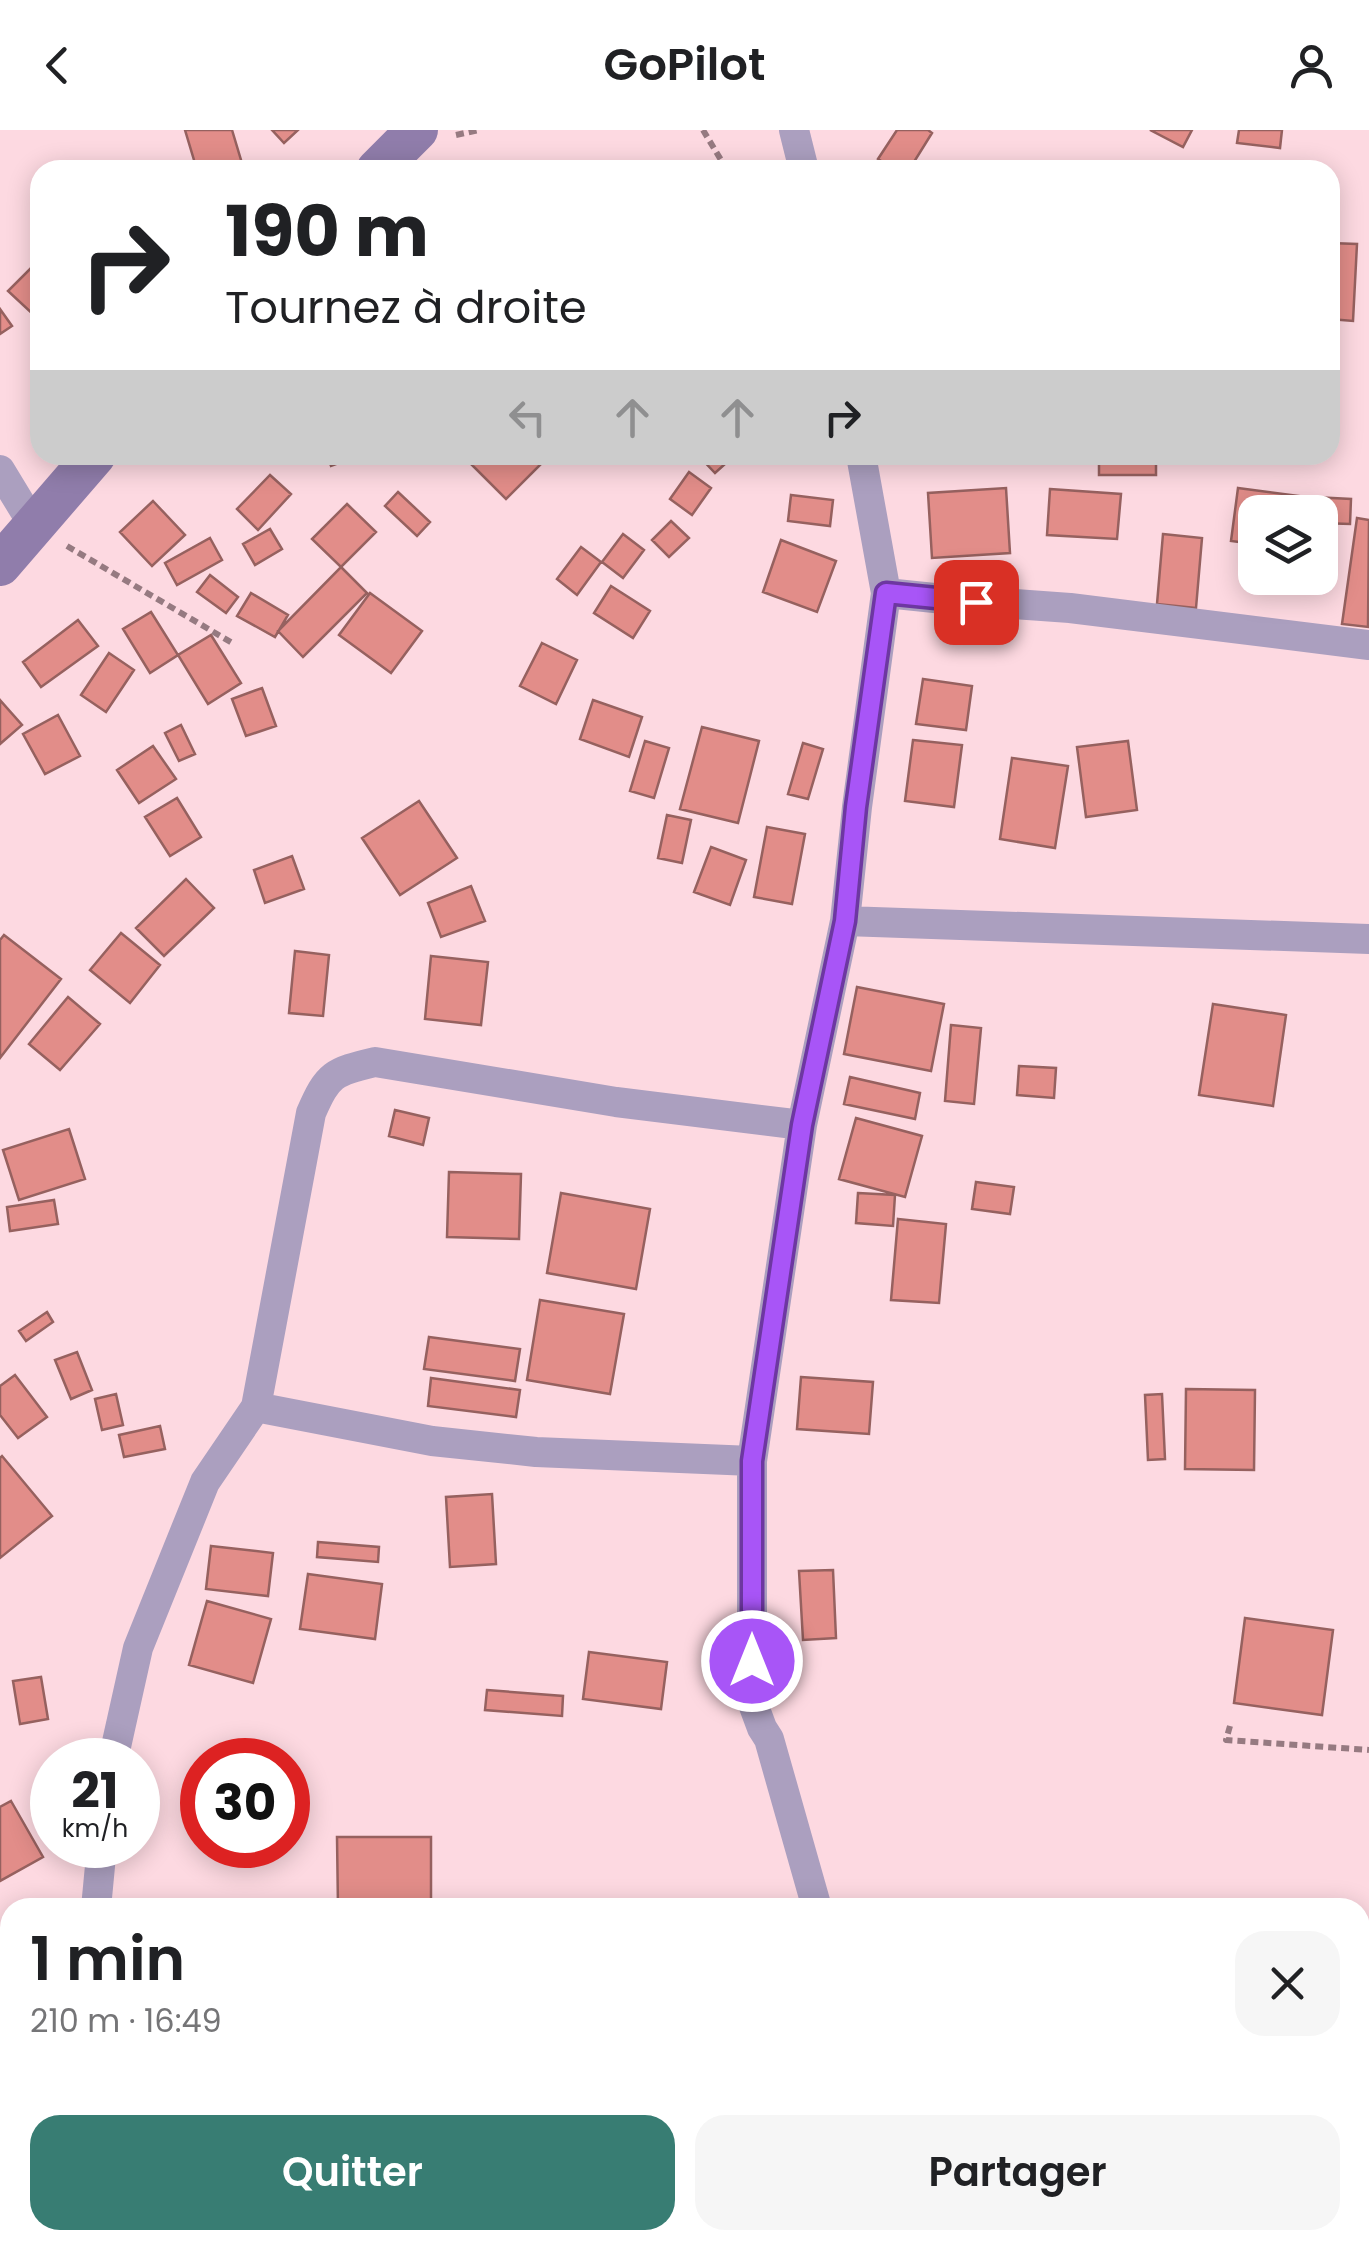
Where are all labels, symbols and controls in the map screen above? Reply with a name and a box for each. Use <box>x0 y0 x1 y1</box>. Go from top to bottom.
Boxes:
text: GoPilot <box>604 33 765 96</box>
icon: back <box>30 38 85 93</box>
icon: person <box>1284 38 1339 93</box>
text: 190 m <box>225 182 429 281</box>
icon: right <box>60 200 190 330</box>
text: Tournez à droite <box>225 276 587 339</box>
icon: left <box>500 390 555 445</box>
icon: ahead <box>605 390 660 445</box>
icon: ahead <box>710 390 765 445</box>
icon: right <box>815 390 870 445</box>
map controls <box>1238 495 1338 595</box>
button: layers <box>1238 495 1338 595</box>
pin <box>934 560 1019 645</box>
icon: arrive <box>949 575 1004 630</box>
position arrow <box>700 1609 804 1713</box>
speed limit sign: 30 <box>180 1738 310 1868</box>
text: 21 <box>71 1755 119 1826</box>
text: km/h <box>62 1811 128 1846</box>
text: 1 min <box>30 1917 185 2001</box>
button: close <box>1235 1931 1340 2036</box>
text: 210 m · 16:49 <box>30 1998 222 2043</box>
button: Quitter <box>30 2115 675 2230</box>
button: Partager <box>695 2115 1340 2230</box>

